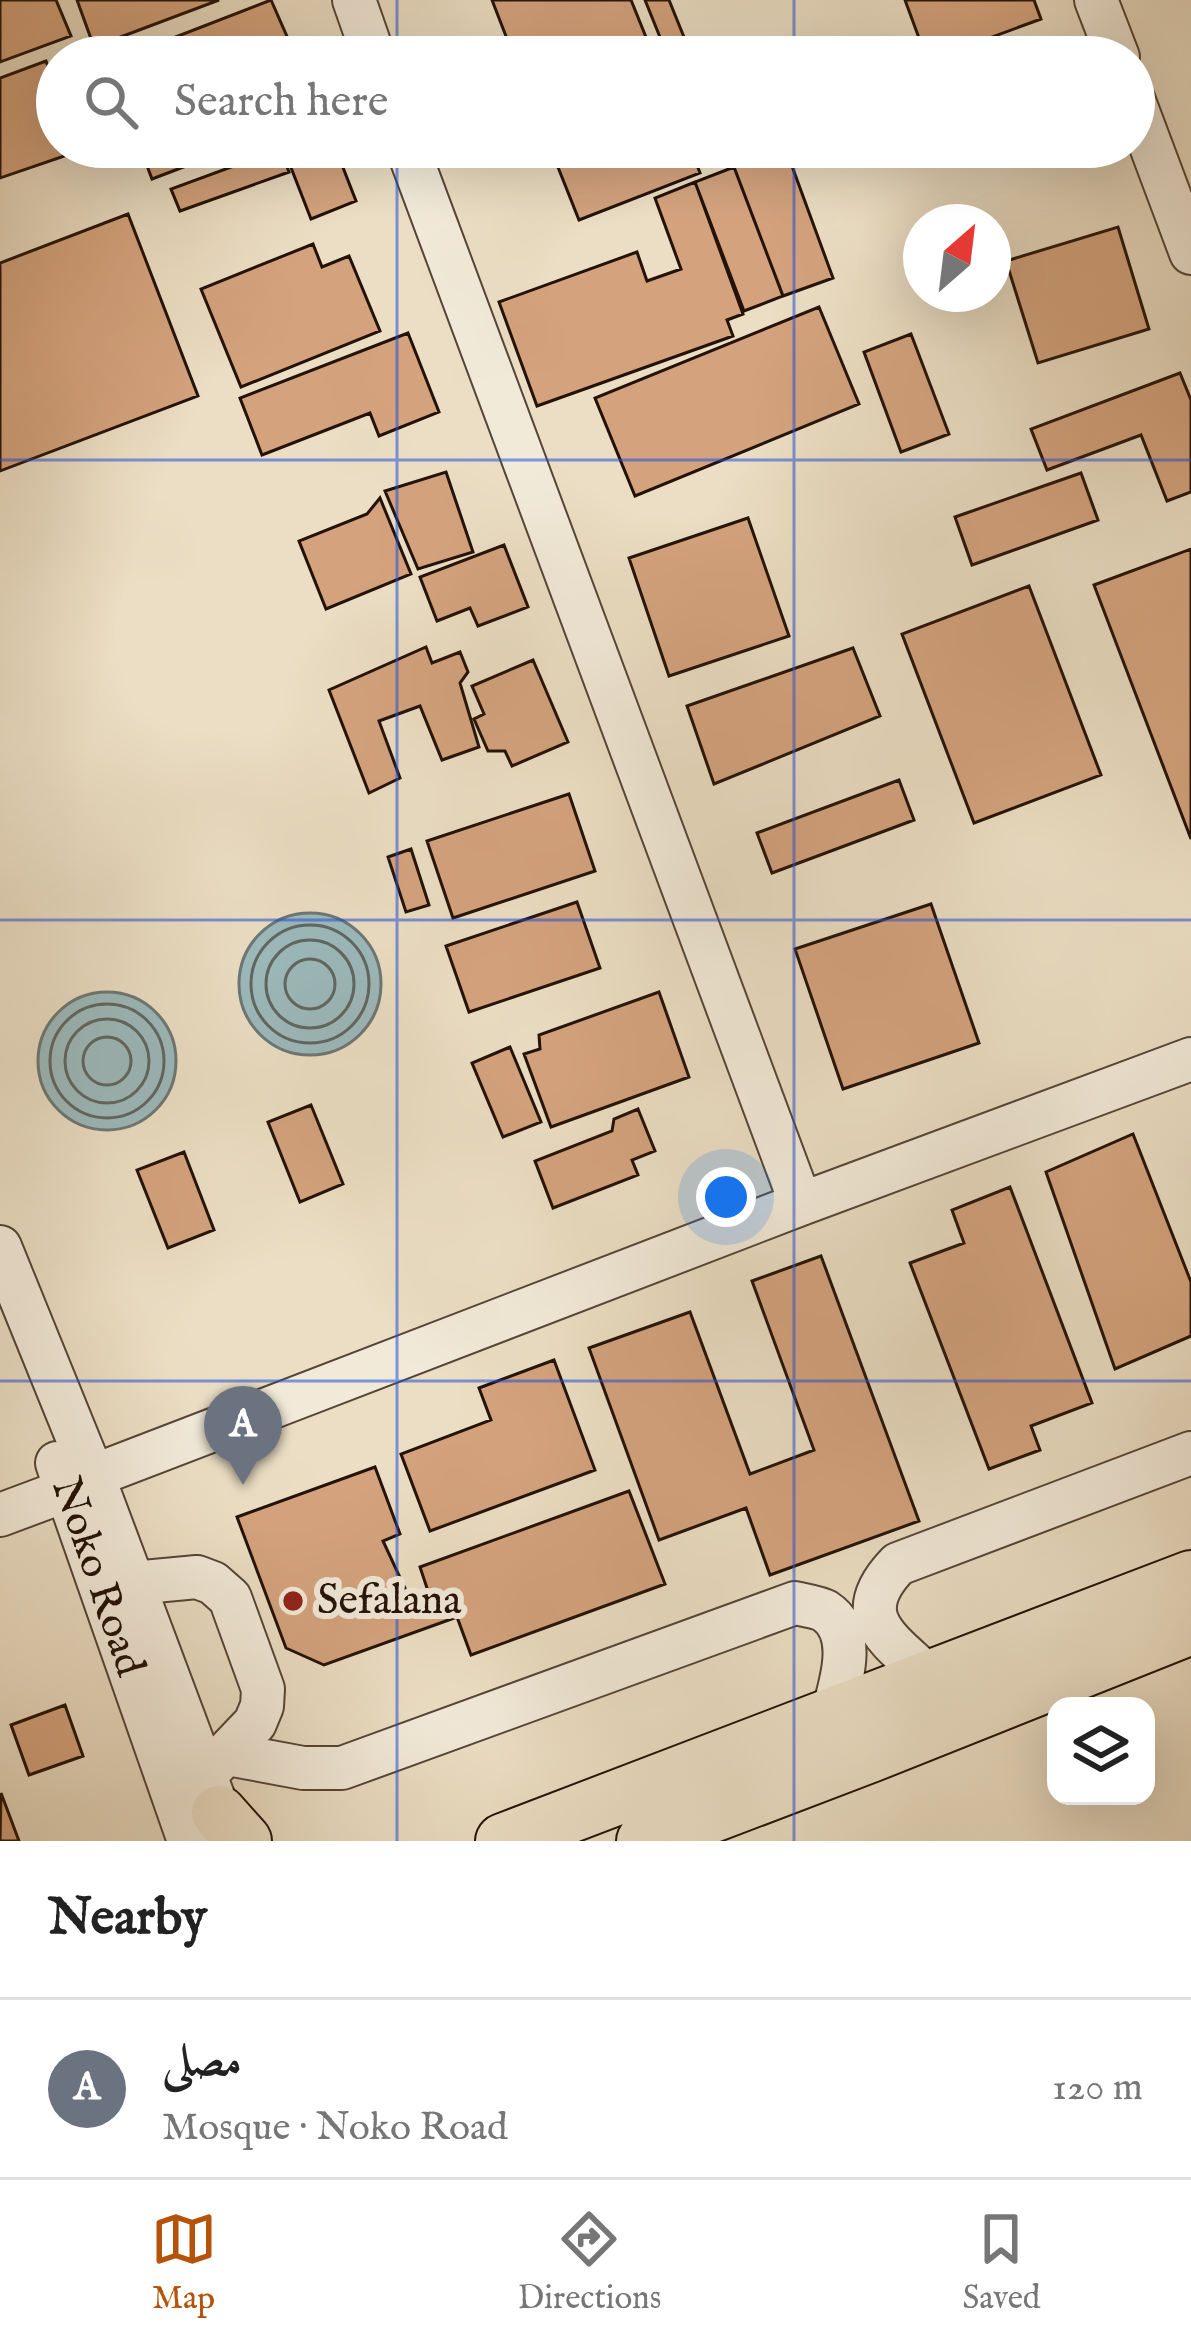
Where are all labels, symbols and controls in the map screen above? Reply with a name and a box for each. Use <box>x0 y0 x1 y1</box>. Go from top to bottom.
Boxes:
search box <box>36 36 1155 168</box>
icon: search <box>78 69 144 135</box>
text: Search here <box>174 74 388 131</box>
north arrow <box>903 204 1011 312</box>
your location <box>696 1167 756 1227</box>
pin: A <box>204 1386 282 1485</box>
street label: Noko Road <box>38 1471 156 1684</box>
place label: Sefalana <box>317 1575 462 1628</box>
marker: Sefalana <box>280 1588 306 1614</box>
map controls <box>1047 1697 1155 1805</box>
button: layers <box>1047 1697 1155 1805</box>
text: Nearby <box>48 1887 207 1952</box>
text: مصلى <box>162 2034 242 2091</box>
text: A <box>74 2064 100 2113</box>
text: 120 m <box>1052 2064 1143 2113</box>
text: Mosque · Noko Road <box>162 2104 508 2153</box>
tab: Map <box>151 2206 217 2320</box>
tab: Directions <box>518 2206 661 2320</box>
tab: Saved <box>962 2206 1040 2320</box>

